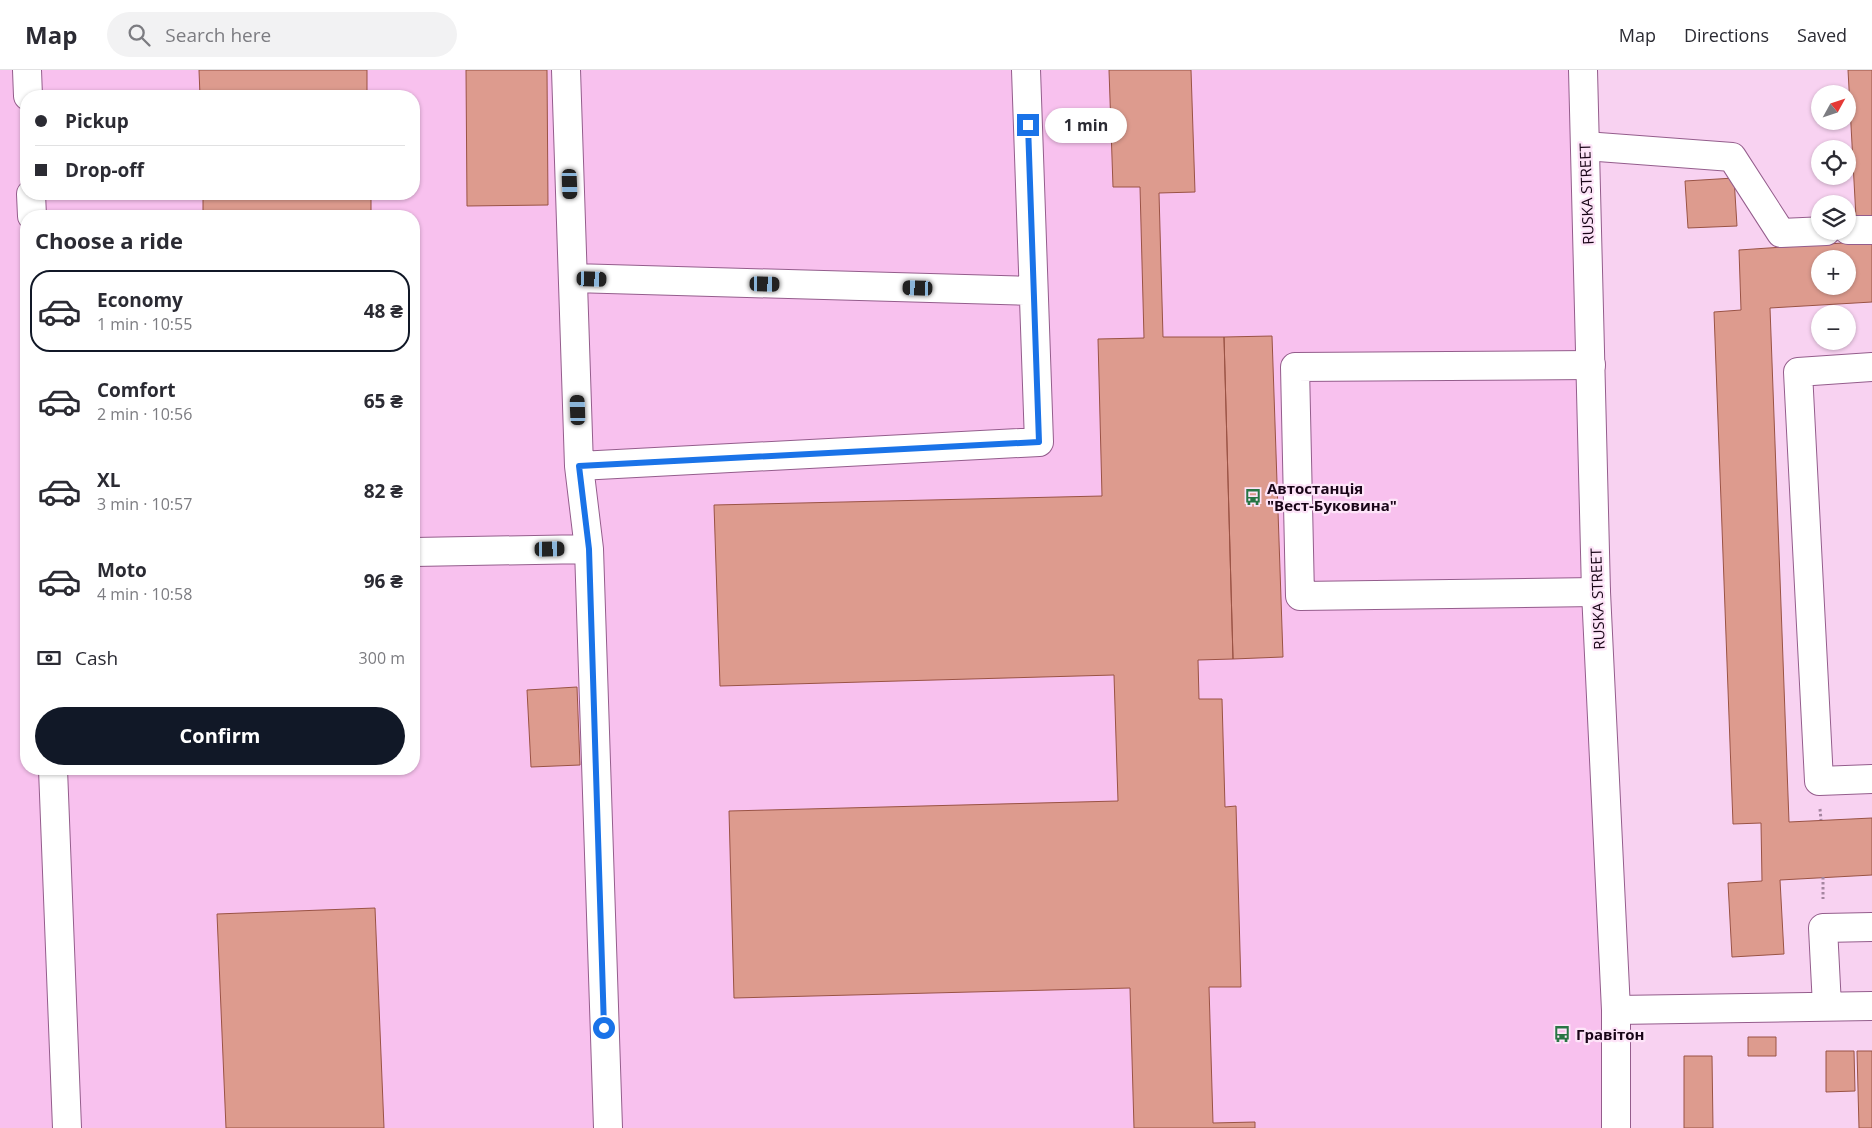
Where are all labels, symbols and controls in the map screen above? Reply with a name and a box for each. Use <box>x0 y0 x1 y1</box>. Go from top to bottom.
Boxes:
search box <box>107 12 457 57</box>
text: Map <box>25 18 77 51</box>
icon: search <box>125 21 153 49</box>
text: Search here <box>165 22 271 48</box>
text: Map <box>1619 23 1656 47</box>
text: Directions <box>1684 23 1769 47</box>
text: Saved <box>1797 23 1847 47</box>
north arrow <box>1811 85 1856 130</box>
map controls <box>1811 85 1856 350</box>
text: Pickup <box>65 108 129 134</box>
callout: 1 min <box>1046 108 1128 142</box>
route end <box>1017 114 1039 136</box>
text: 1 min <box>1064 114 1108 136</box>
button: locate <box>1811 140 1856 185</box>
street label: RUSKA STREET <box>1574 142 1598 245</box>
text: Drop-off <box>65 157 144 183</box>
car <box>561 169 578 199</box>
button: layers <box>1811 195 1856 240</box>
text: Choose a ride <box>35 225 183 255</box>
button: + <box>1811 250 1856 295</box>
car <box>576 271 607 287</box>
car <box>749 276 780 292</box>
car <box>902 280 933 296</box>
text: Economy <box>97 287 183 313</box>
icon: car <box>37 289 82 334</box>
text: 48 ₴ <box>364 298 403 324</box>
button: − <box>1811 305 1856 350</box>
text: 1 min · 10:55 <box>97 313 192 335</box>
text: Comfort <box>97 377 176 403</box>
icon: car <box>37 379 82 424</box>
text: 65 ₴ <box>364 388 403 414</box>
car <box>569 395 586 425</box>
text: 2 min · 10:56 <box>97 403 192 425</box>
text: XL <box>97 467 120 493</box>
icon: car <box>37 469 82 514</box>
text: 82 ₴ <box>364 478 403 504</box>
place label: Автостанція "Вест-Буковина" <box>1267 478 1397 515</box>
bus stop icon: Автостанція "Вест-Буковина" <box>1243 487 1263 507</box>
text: 3 min · 10:57 <box>97 493 192 515</box>
car <box>534 541 565 557</box>
street label: RUSKA STREET <box>1585 547 1609 650</box>
text: Moto <box>97 557 147 583</box>
icon: car <box>37 559 82 604</box>
text: 96 ₴ <box>364 568 403 594</box>
text: 4 min · 10:58 <box>97 583 192 605</box>
icon: cash <box>35 644 63 672</box>
text: Cash <box>75 645 118 671</box>
text: 300 m <box>359 647 405 669</box>
button: Confirm <box>35 707 405 765</box>
route start <box>593 1017 615 1039</box>
bus stop icon: Гравітон <box>1552 1024 1572 1044</box>
place label: Гравітон <box>1576 1024 1645 1044</box>

